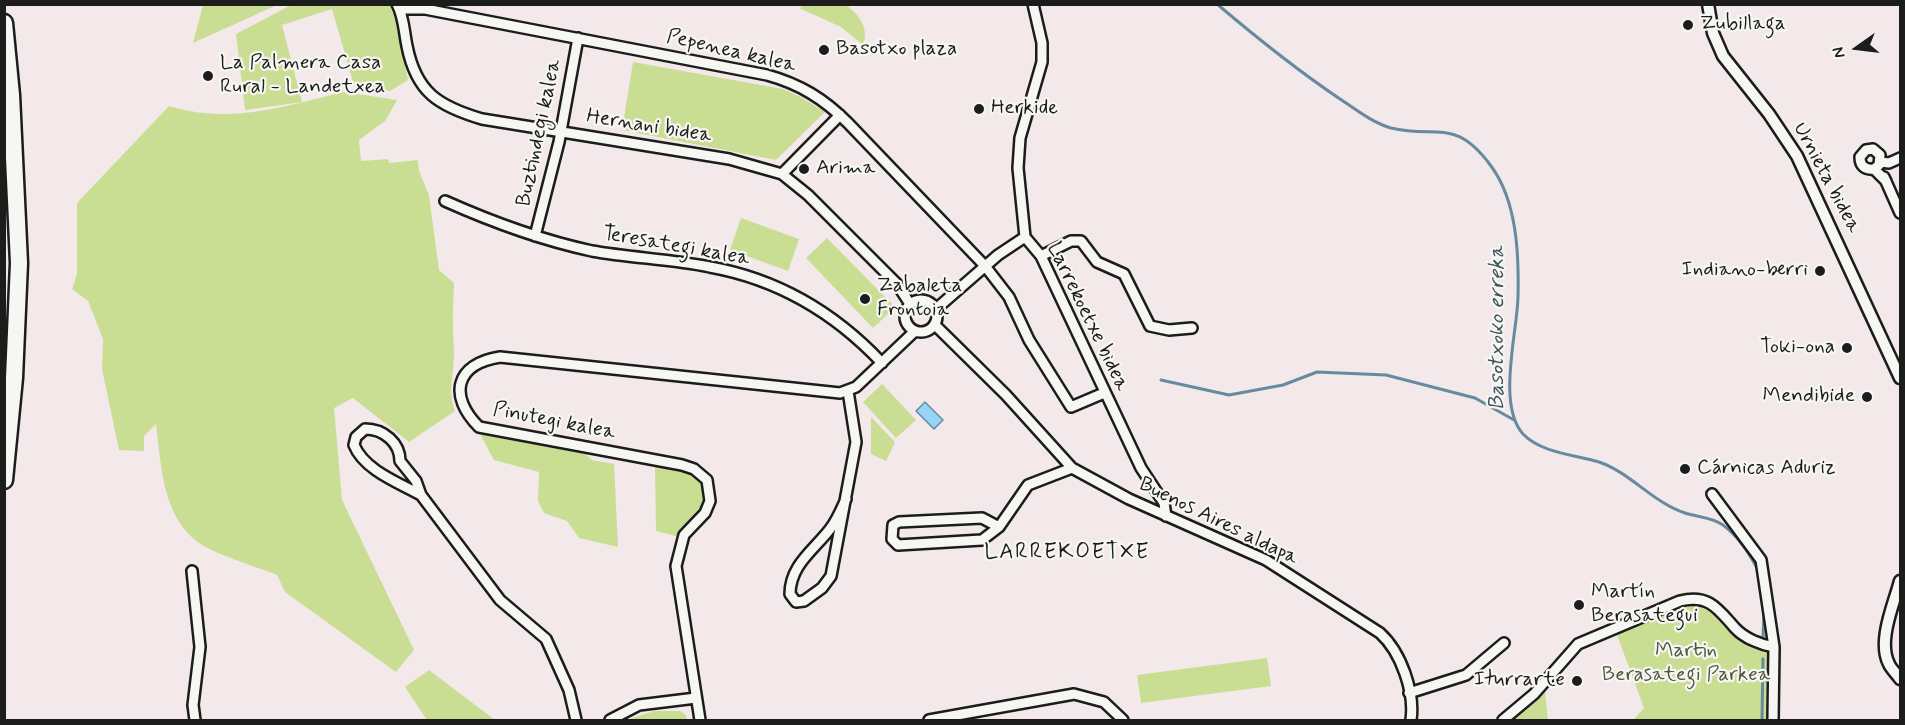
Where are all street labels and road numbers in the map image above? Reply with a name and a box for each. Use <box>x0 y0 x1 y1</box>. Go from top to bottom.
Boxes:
street label: Pepenea kalea <box>664 25 798 79</box>
street label: Buztindegi kalea <box>512 57 568 209</box>
street label: Hernani bidea <box>585 105 713 149</box>
street label: Urnieta bidea <box>1786 119 1866 237</box>
street label: Teresategi kalea <box>600 222 752 272</box>
street label: Larrekoetxe bidea <box>1040 239 1134 395</box>
street label: Pinutegi kalea <box>491 398 617 446</box>
street label: Buenos Aires aldapa <box>1134 473 1302 571</box>

